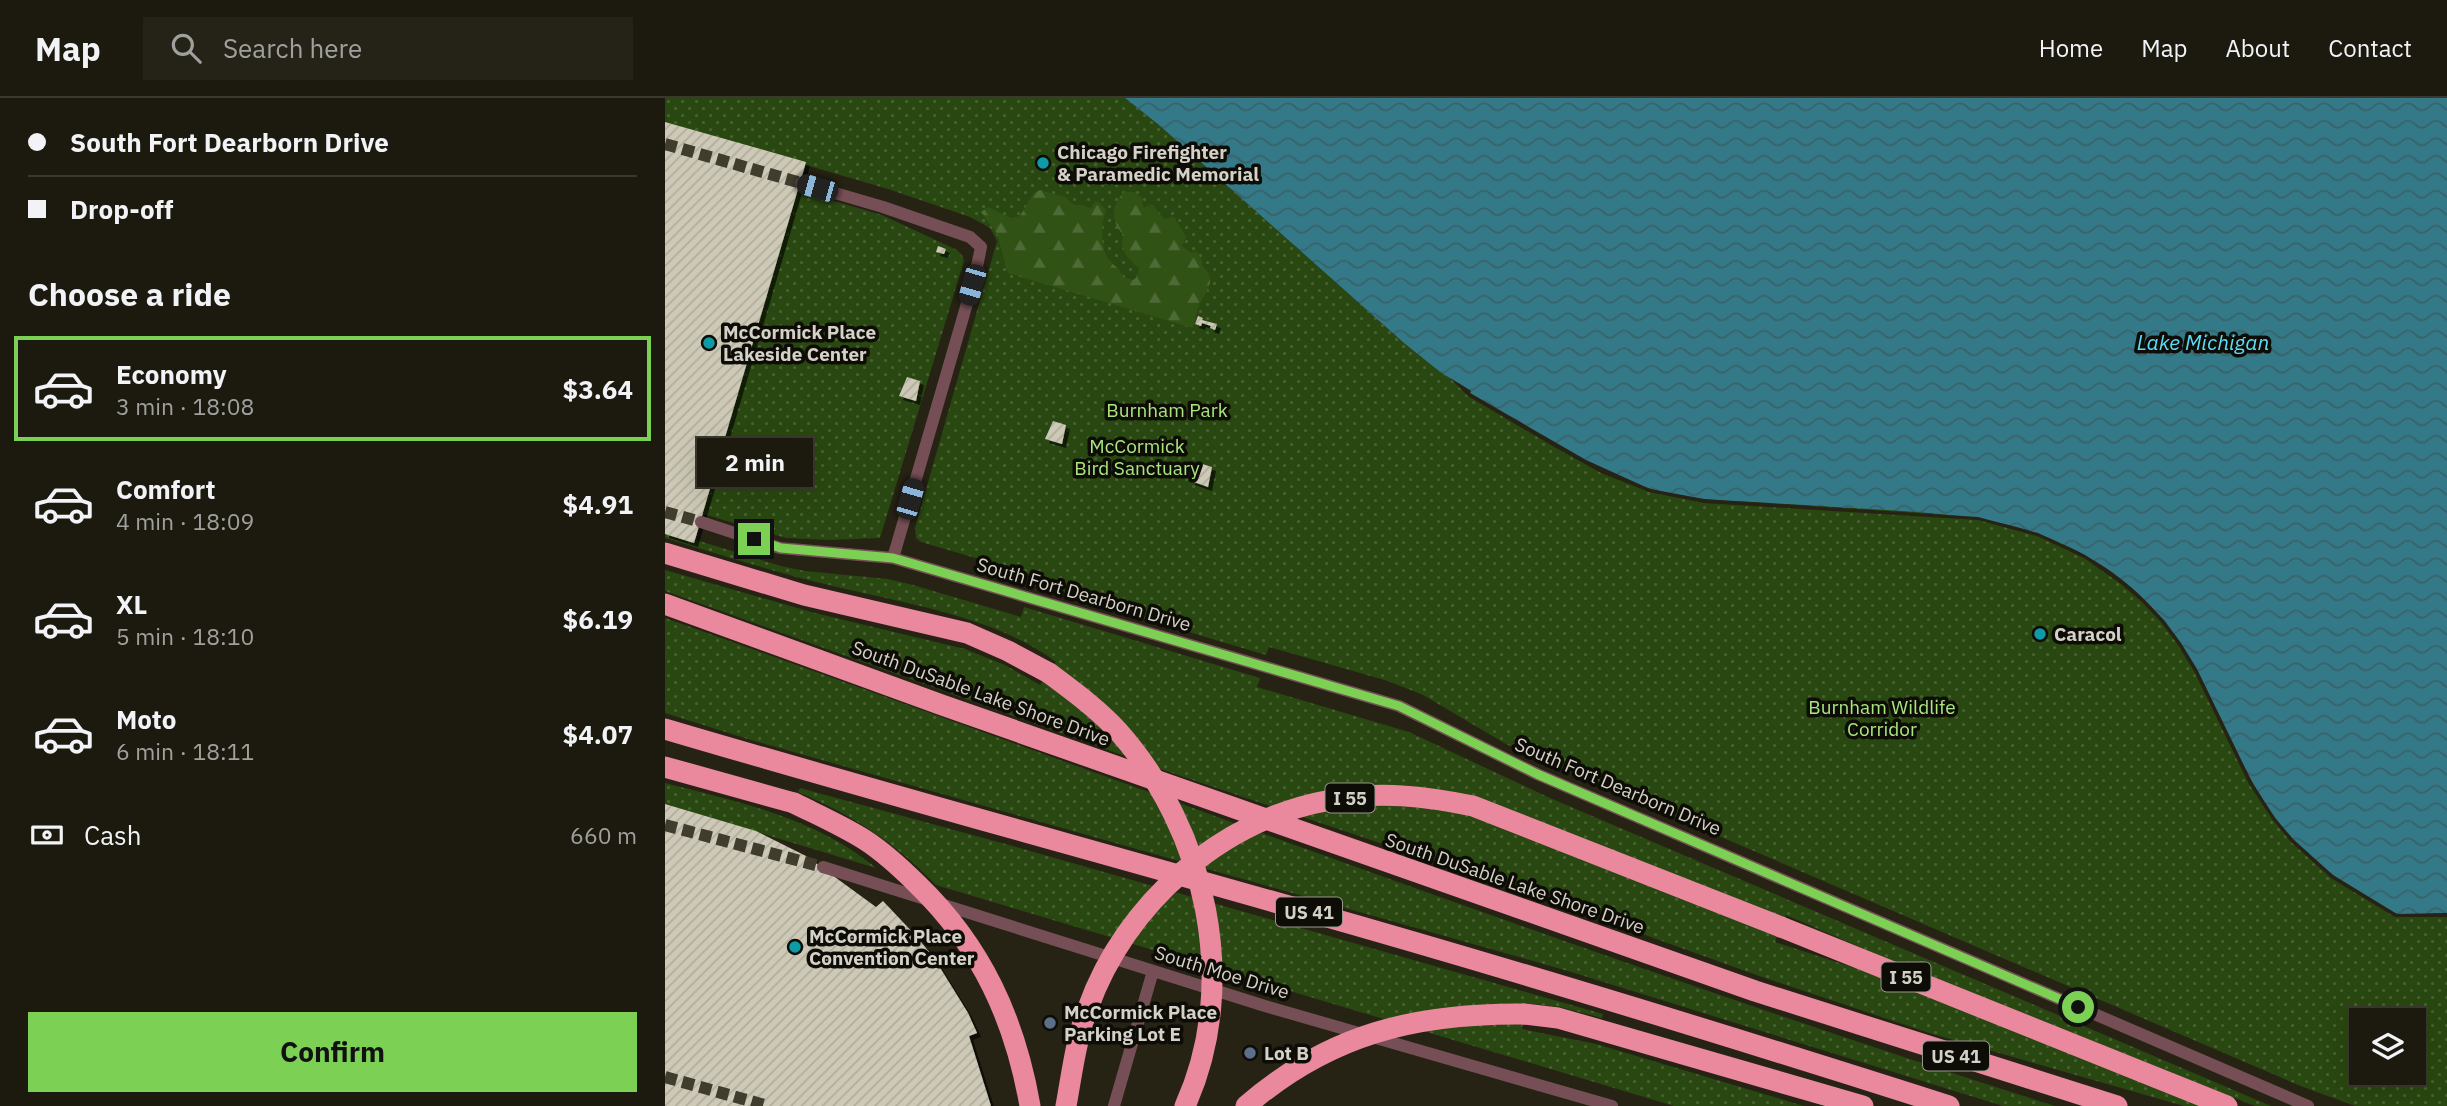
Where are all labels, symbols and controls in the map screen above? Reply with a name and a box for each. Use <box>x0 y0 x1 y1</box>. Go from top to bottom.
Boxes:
search box <box>143 17 633 80</box>
text: Map <box>35 27 101 70</box>
icon: search <box>167 29 205 67</box>
text: Search here <box>223 31 362 65</box>
text: Home <box>2039 32 2103 64</box>
text: Map <box>2141 32 2187 64</box>
text: About <box>2225 32 2290 64</box>
text: Contact <box>2328 32 2412 64</box>
text: South Fort Dearborn Drive <box>70 125 389 159</box>
place label: Chicago Firefighter & Paramedic Memorial <box>1057 140 1259 186</box>
marker: Chicago Firefighter & Paramedic Memorial <box>1035 155 1051 171</box>
car <box>794 172 841 204</box>
text: Drop-off <box>70 192 173 226</box>
car <box>957 262 988 308</box>
text: Choose a ride <box>28 273 231 315</box>
place label: McCormick Place Lakeside Center <box>723 320 876 366</box>
water label: Lake Michigan <box>2137 328 2269 356</box>
marker: McCormick Place Lakeside Center <box>701 335 717 351</box>
icon: car <box>32 357 95 420</box>
text: Economy <box>116 357 227 391</box>
text: $3.64 <box>563 372 633 406</box>
text: 3 min · 18:08 <box>116 391 254 421</box>
park label: Burnham Park <box>1106 398 1228 422</box>
park label: McCormick Bird Sanctuary <box>1074 434 1200 480</box>
callout: 2 min <box>696 438 812 486</box>
text: 2 min <box>725 447 785 477</box>
icon: car <box>32 472 95 535</box>
text: Comfort <box>116 472 215 506</box>
car <box>895 476 926 522</box>
text: $4.91 <box>563 487 633 521</box>
text: 4 min · 18:09 <box>116 506 254 536</box>
route end <box>738 523 770 555</box>
street label: South Fort Dearborn Drive <box>974 552 1194 636</box>
icon: car <box>32 587 95 650</box>
text: XL <box>116 587 147 621</box>
text: $6.19 <box>563 602 633 636</box>
text: 5 min · 18:10 <box>116 621 254 651</box>
place label: Caracol <box>2054 622 2122 646</box>
marker: Caracol <box>2032 626 2048 642</box>
street label: South DuSable Lake Shore Drive <box>849 635 1113 751</box>
park label: Burnham Wildlife Corridor <box>1808 695 1956 741</box>
icon: car <box>32 702 95 765</box>
text: Moto <box>116 702 176 736</box>
text: $4.07 <box>563 717 633 751</box>
street label: South Fort Dearborn Drive <box>1511 732 1725 840</box>
text: 6 min · 18:11 <box>116 736 254 766</box>
road number: I 55 <box>1325 784 1375 812</box>
icon: cash <box>28 816 66 854</box>
text: Cash <box>84 818 141 852</box>
text: 660 m <box>570 820 637 850</box>
street label: South DuSable Lake Shore Drive <box>1382 827 1648 939</box>
road number: US 41 <box>1276 898 1342 926</box>
place label: McCormick Place Convention Center <box>809 924 975 970</box>
marker: McCormick Place Convention Center <box>787 939 803 955</box>
street label: South Moe Drive <box>1152 940 1292 1004</box>
road number: I 55 <box>1881 962 1931 992</box>
route start <box>2062 991 2094 1023</box>
place label: McCormick Place Parking Lot E <box>1064 1000 1217 1046</box>
map controls <box>2349 1008 2426 1085</box>
button: layers <box>2349 1008 2426 1085</box>
button: Confirm <box>28 1012 637 1092</box>
marker: McCormick Place Parking Lot E <box>1042 1015 1058 1031</box>
place label: Lot B <box>1264 1041 1309 1065</box>
road number: US 41 <box>1923 1042 1989 1071</box>
marker: Lot B <box>1242 1045 1258 1061</box>

